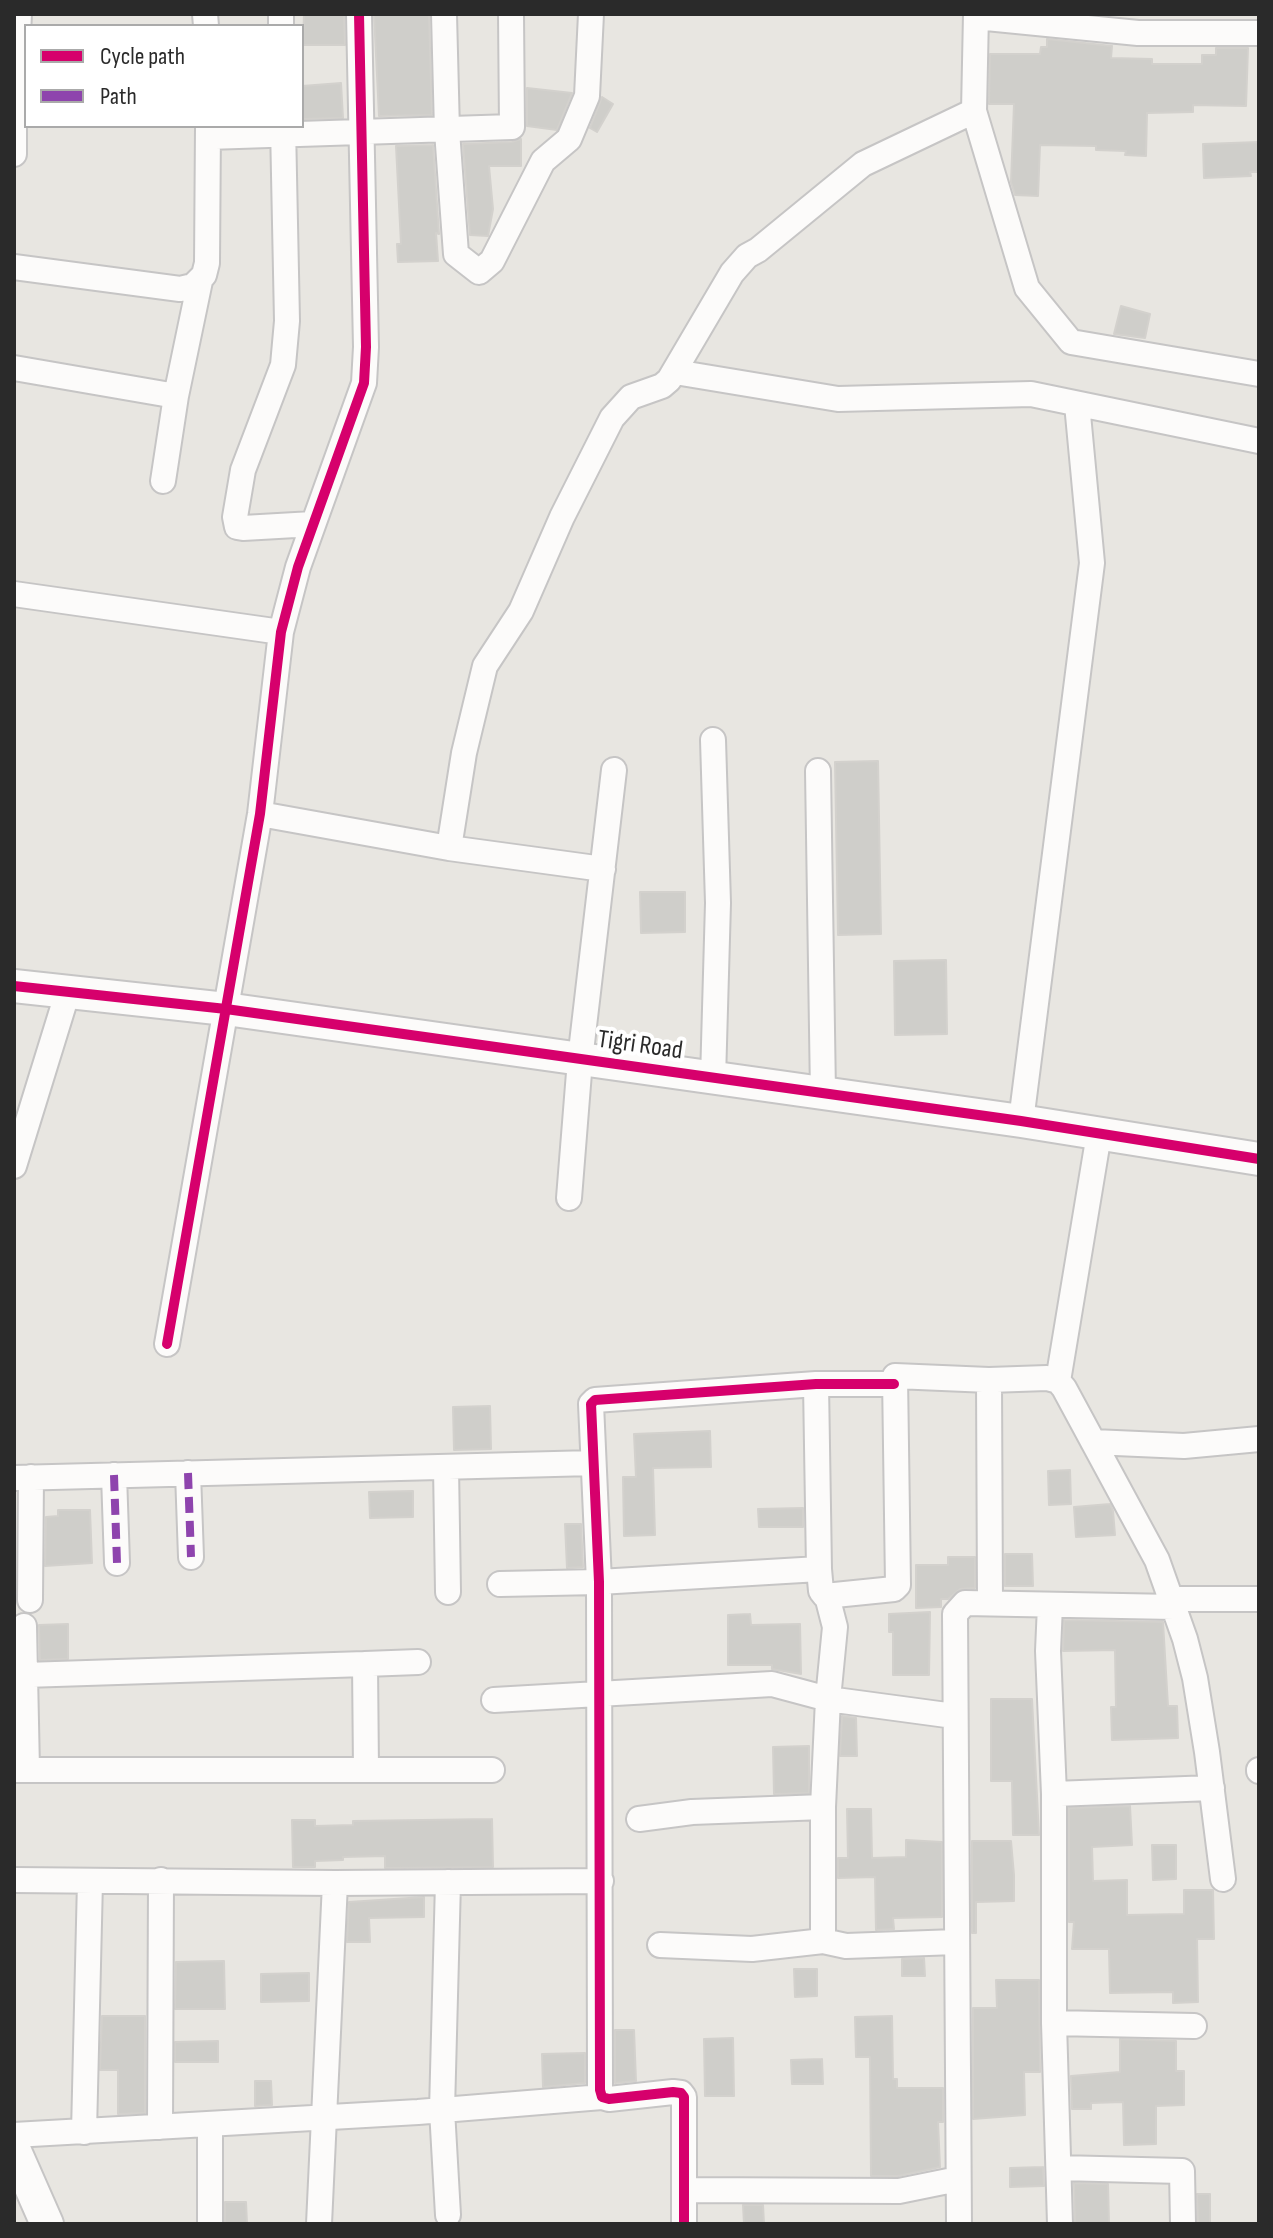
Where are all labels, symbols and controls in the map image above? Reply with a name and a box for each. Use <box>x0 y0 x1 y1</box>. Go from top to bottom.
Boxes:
legend <box>24 24 304 128</box>
text: Cycle path <box>100 42 185 71</box>
text: Path <box>100 82 137 111</box>
street label: Tigri Road <box>595 1025 685 1067</box>

